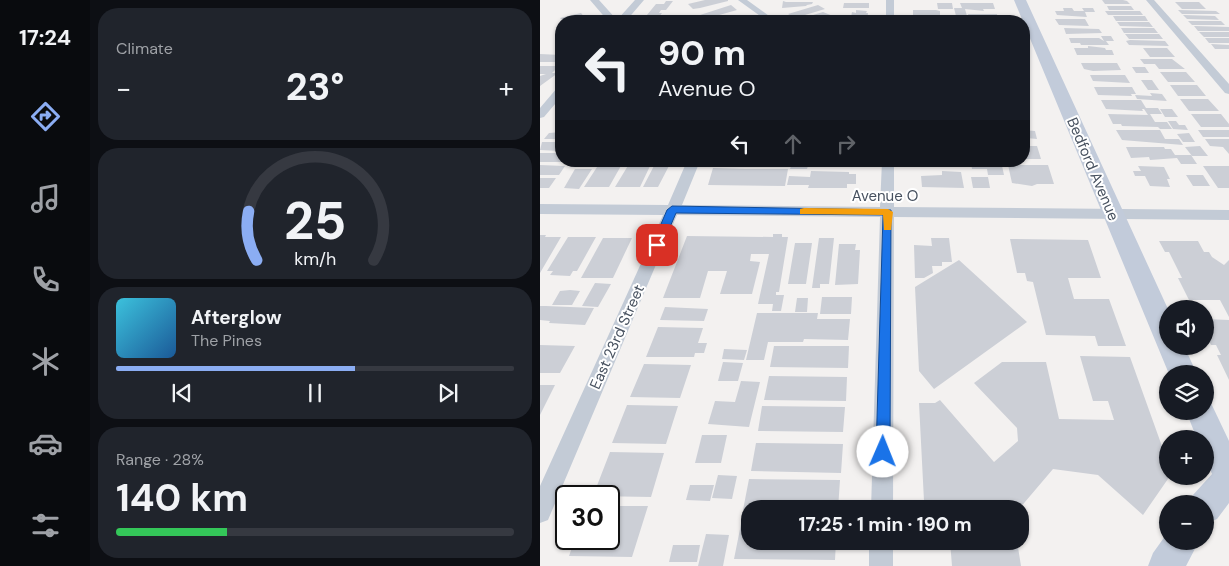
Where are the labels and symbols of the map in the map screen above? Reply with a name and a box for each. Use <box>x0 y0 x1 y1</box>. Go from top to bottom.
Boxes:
street label: Bedford Avenue <box>1062 114 1124 224</box>
street label: Avenue O <box>852 186 918 206</box>
pin <box>636 224 678 266</box>
street label: East 23rd Street <box>585 281 649 392</box>
position arrow <box>856 425 908 477</box>
speed limit sign: 30 <box>555 485 620 550</box>

